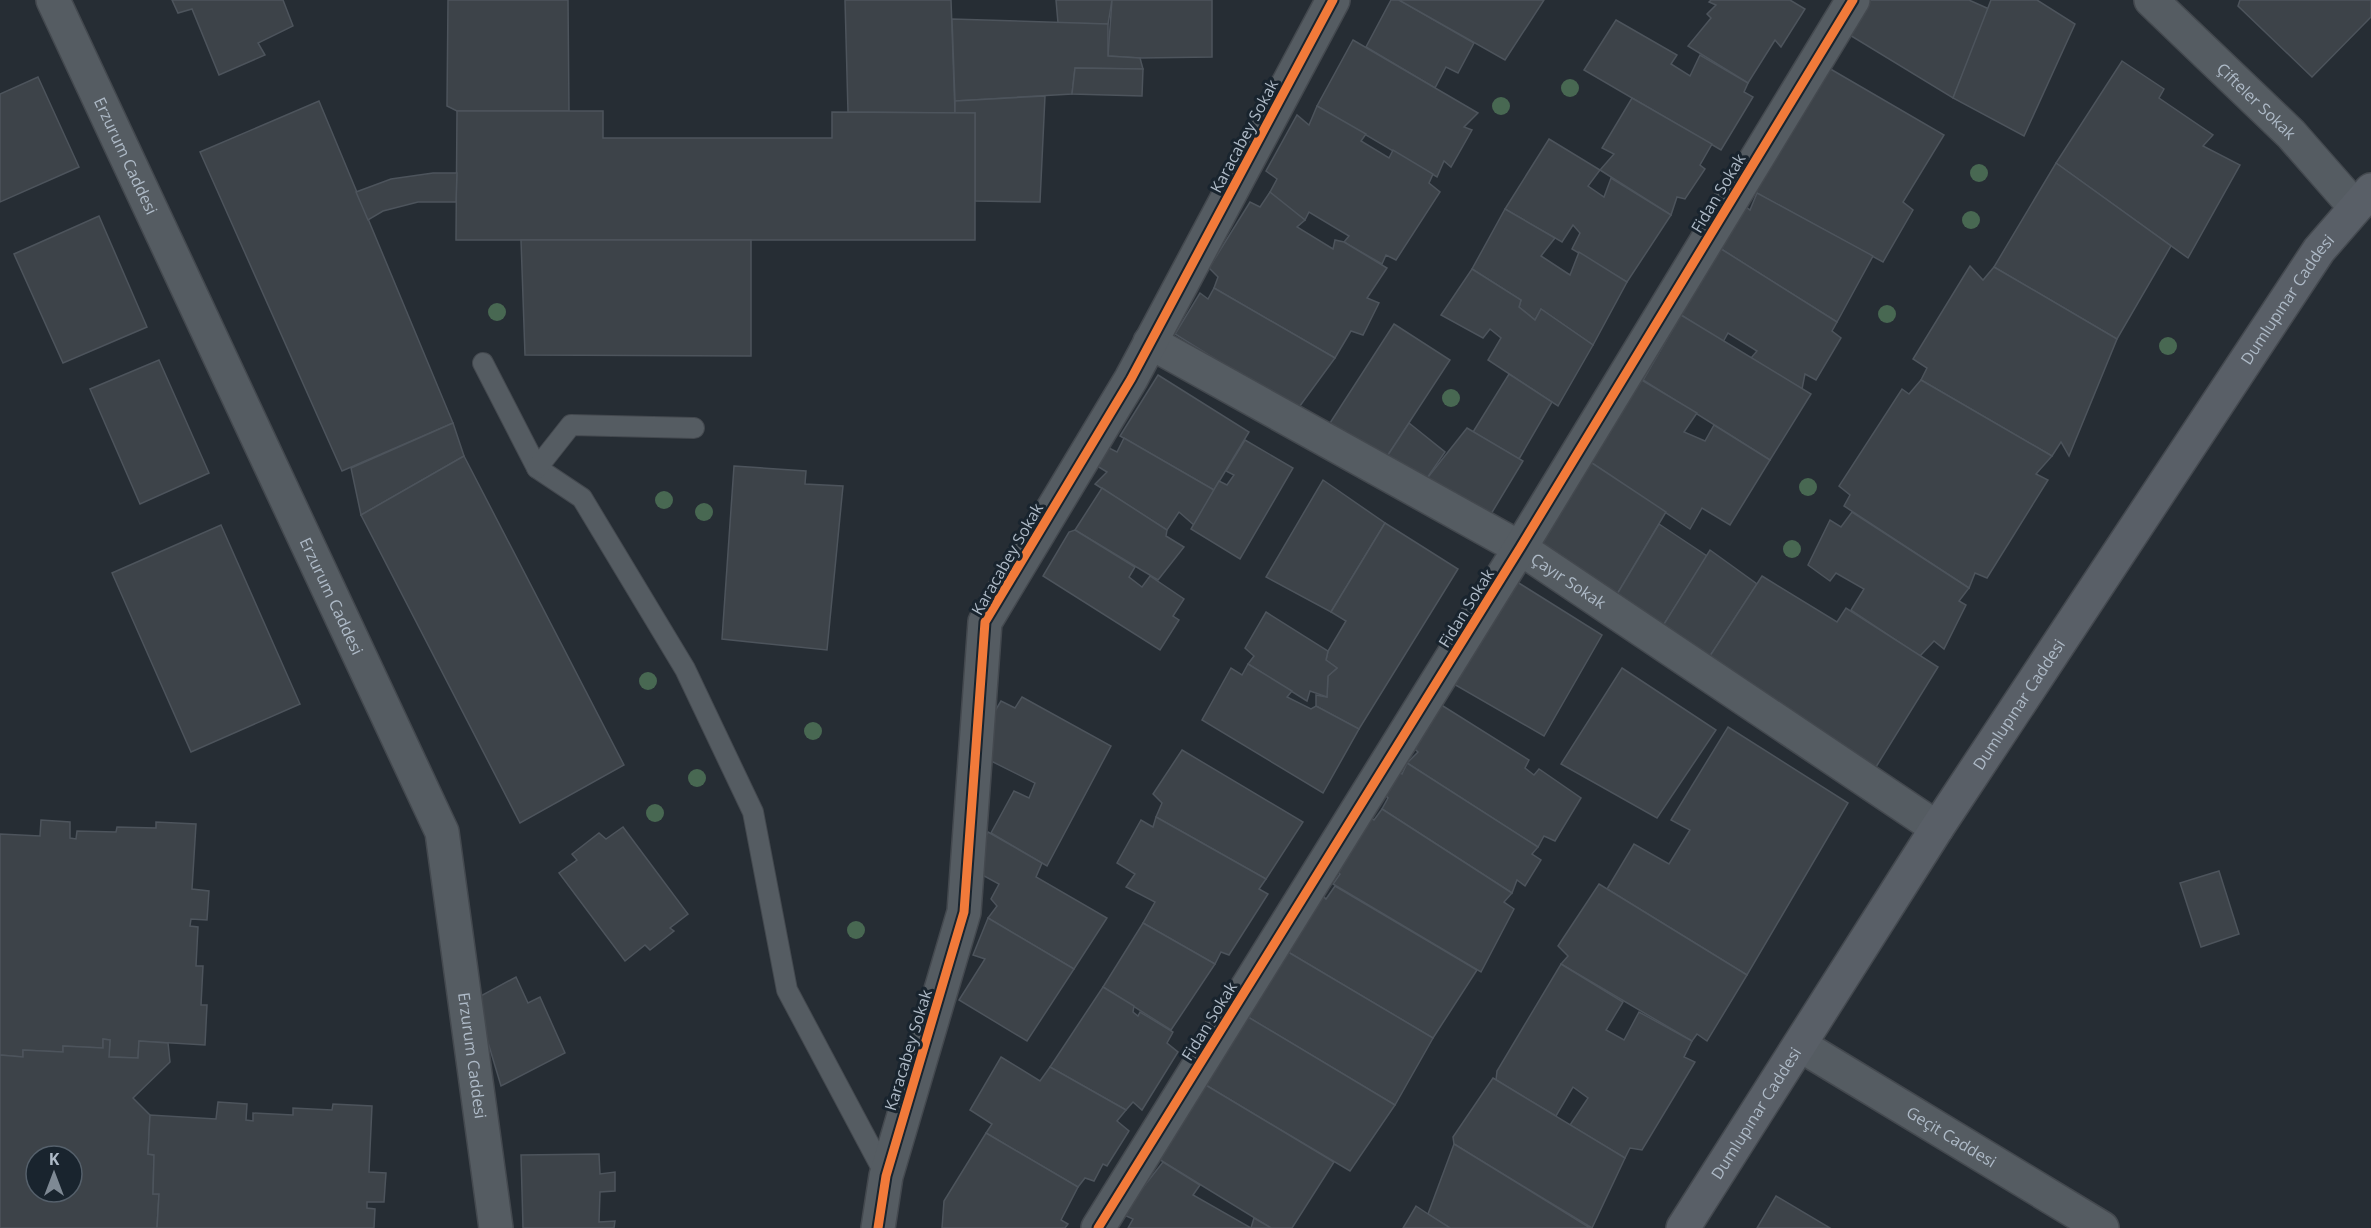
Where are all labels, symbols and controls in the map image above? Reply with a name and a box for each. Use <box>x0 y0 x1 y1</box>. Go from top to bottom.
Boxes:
street label: Çifteler Sokak <box>2212 58 2301 145</box>
street label: Karacabey Sokak <box>1205 75 1284 197</box>
street label: Erzurum Caddesi <box>89 93 163 218</box>
street label: Fidan Sokak <box>1686 149 1751 237</box>
street label: Dumlupınar Caddesi <box>2235 229 2339 369</box>
street label: Karacabey Sokak <box>966 499 1048 619</box>
street label: Erzurum Caddesi <box>295 534 369 658</box>
street label: Çayır Sokak <box>1527 548 1611 614</box>
street label: Fidan Sokak <box>1433 564 1499 652</box>
street label: Dumlupınar Caddesi <box>1967 635 2070 774</box>
street label: Fidan Sokak <box>1176 977 1242 1065</box>
street label: Karacabey Sokak <box>879 986 937 1113</box>
street label: Erzurum Caddesi <box>453 991 492 1120</box>
street label: Dumlupınar Caddesi <box>1706 1043 1806 1183</box>
street label: Geçit Caddesi <box>1902 1101 2000 1172</box>
north arrow <box>24 1144 84 1204</box>
text: K <box>49 1148 60 1170</box>

